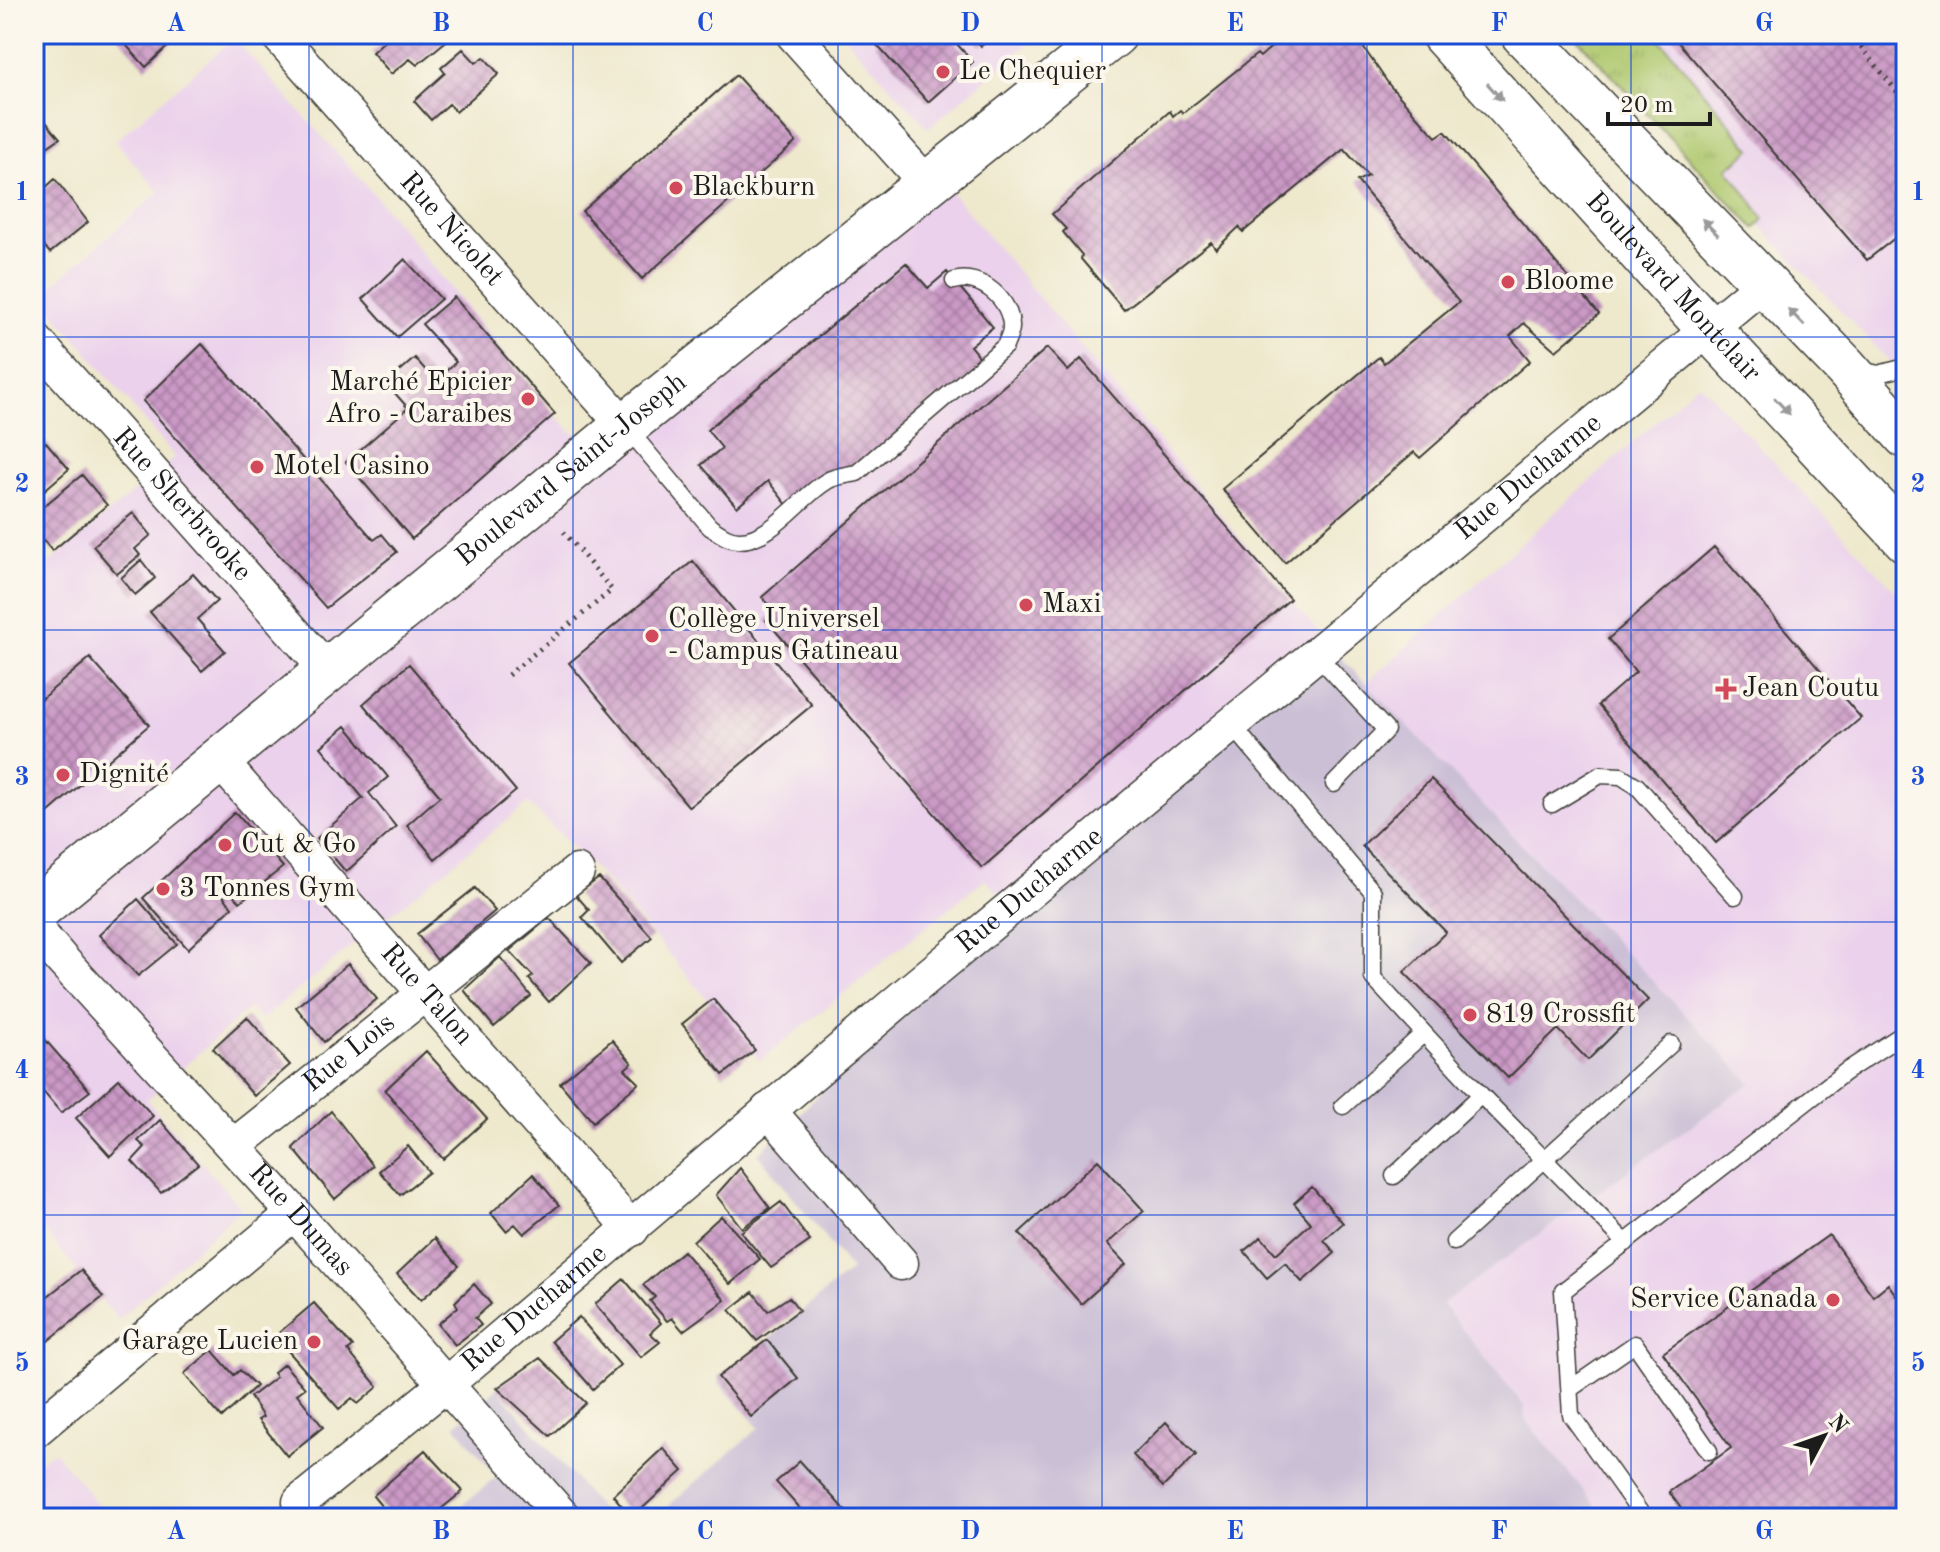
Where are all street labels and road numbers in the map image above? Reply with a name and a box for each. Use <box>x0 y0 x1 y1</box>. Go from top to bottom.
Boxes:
street label: Rue Nicolet <box>394 168 508 292</box>
street label: Boulevard Montclair <box>1579 188 1765 388</box>
street label: Boulevard Saint-Joseph <box>451 368 692 572</box>
street label: Rue Ducharme <box>1451 409 1608 546</box>
street label: Rue Sherbrooke <box>106 423 256 587</box>
street label: Rue Ducharme <box>952 823 1109 960</box>
street label: Rue Talon <box>374 939 478 1051</box>
street label: Rue Lois <box>299 1009 401 1098</box>
street label: Rue Dumas <box>242 1159 357 1282</box>
street label: Rue Ducharme <box>457 1240 613 1378</box>

